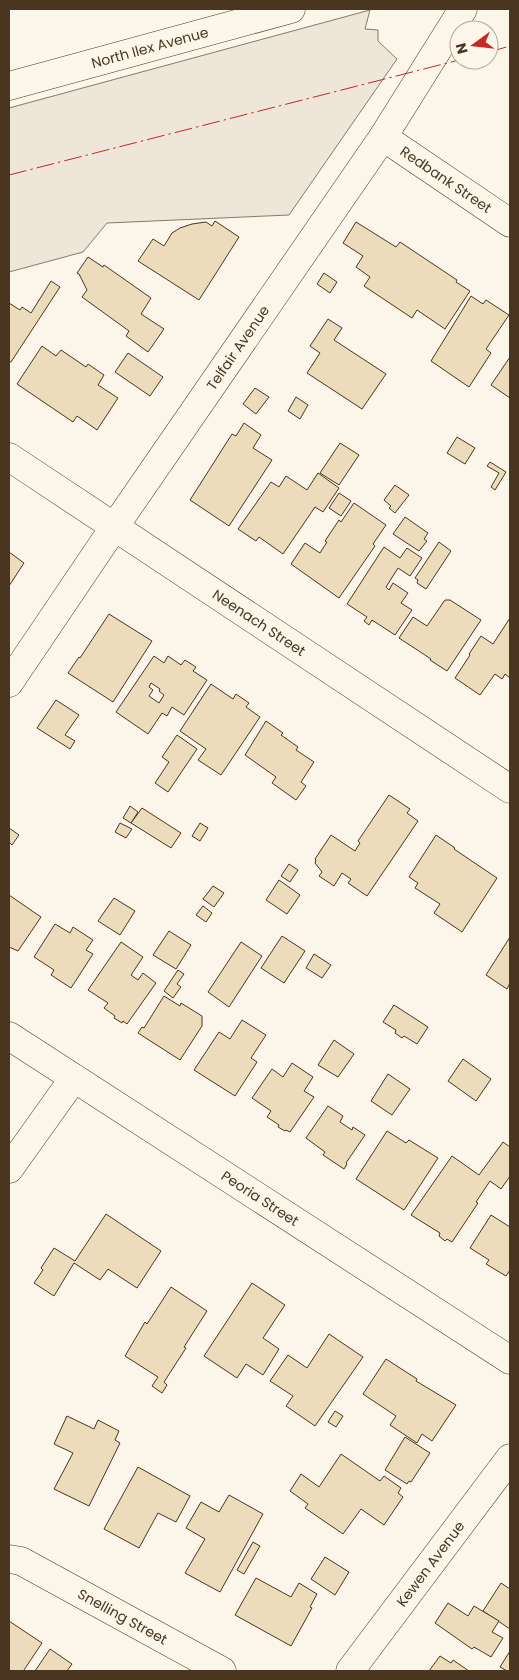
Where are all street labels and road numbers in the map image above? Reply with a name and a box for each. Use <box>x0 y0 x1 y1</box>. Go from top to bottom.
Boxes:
street label: North Ilex Avenue <box>89 22 211 73</box>
street label: Redbank Street <box>396 141 496 218</box>
street label: Telfair Avenue <box>202 301 274 394</box>
street label: Neenach Street <box>209 585 310 661</box>
street label: Peoria Street <box>217 1166 303 1231</box>
street label: Kewen Avenue <box>392 1517 469 1611</box>
street label: Snelling Street <box>74 1584 171 1649</box>

